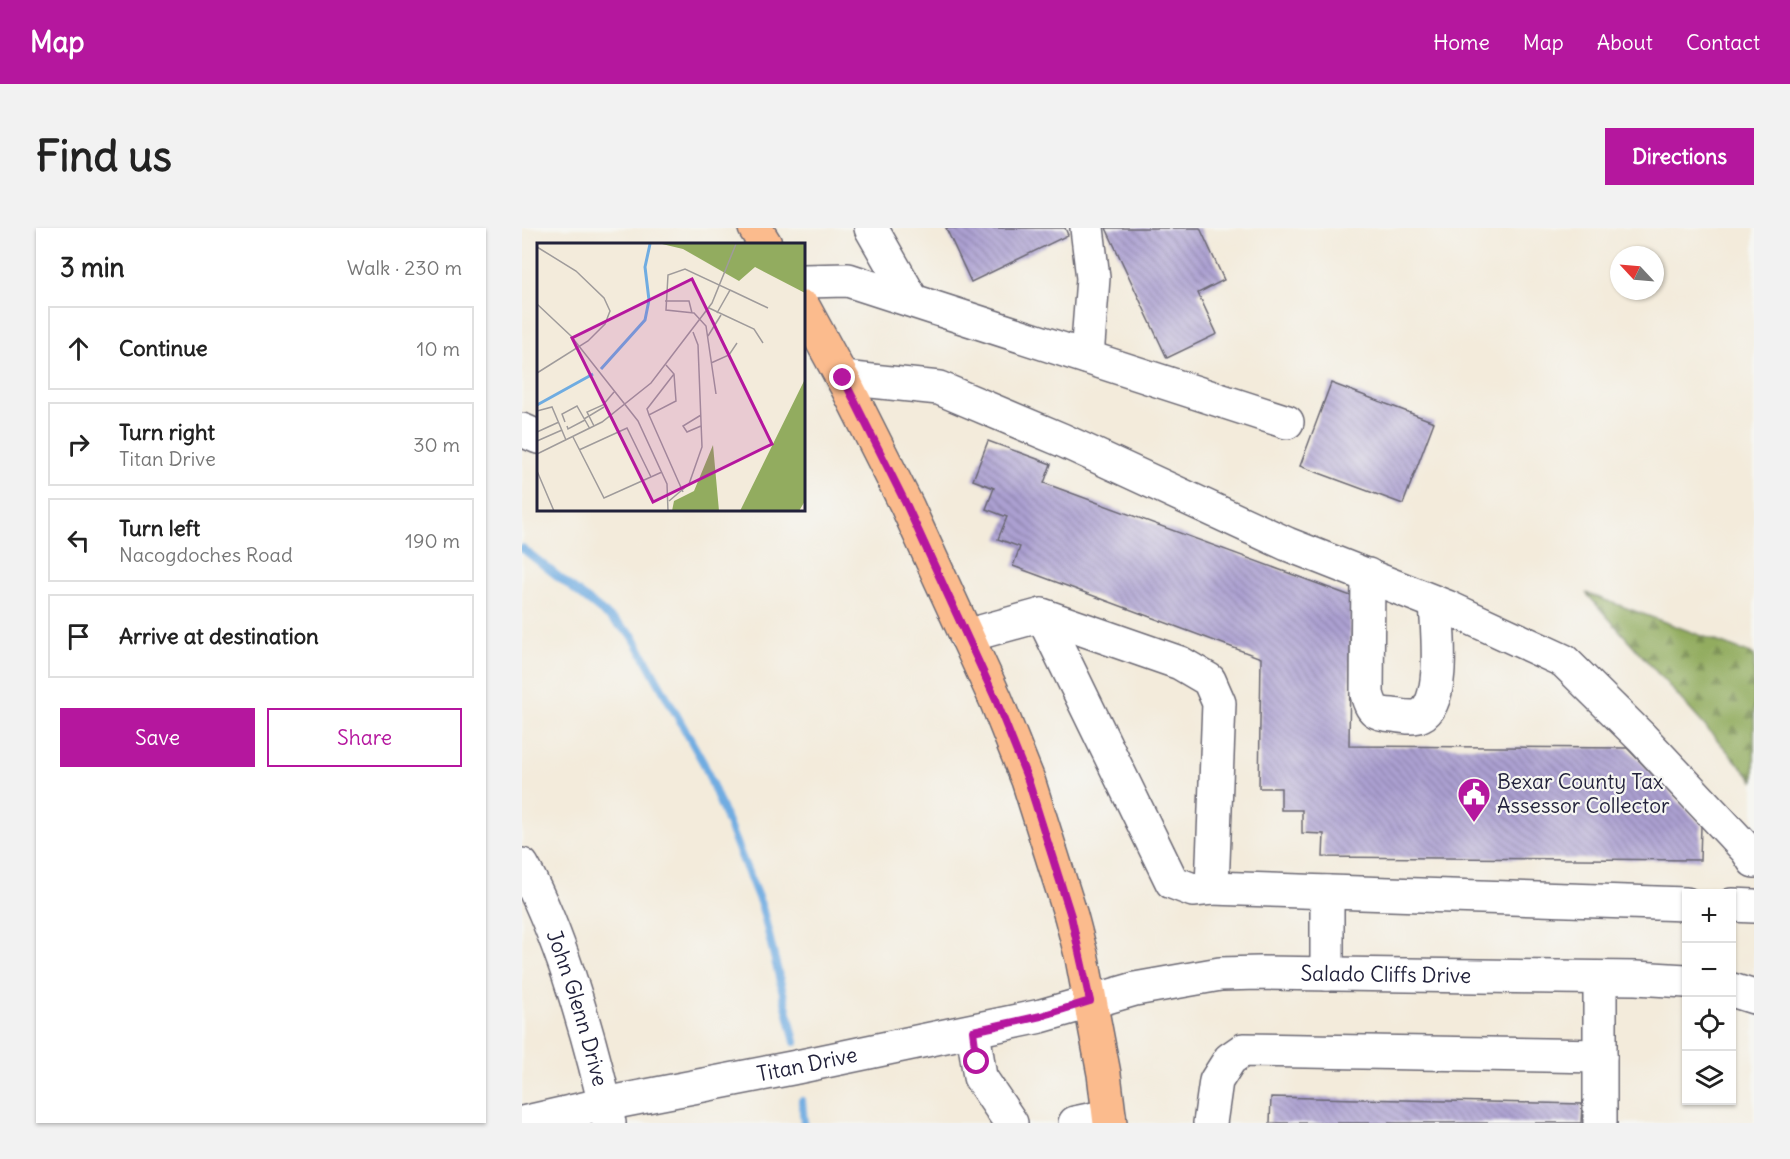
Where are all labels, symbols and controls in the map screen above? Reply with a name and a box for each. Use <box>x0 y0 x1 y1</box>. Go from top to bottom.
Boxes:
text: Map <box>30 24 84 60</box>
text: Home <box>1433 29 1490 56</box>
text: Map <box>1523 29 1564 56</box>
text: About <box>1597 29 1653 56</box>
text: Contact <box>1686 29 1760 56</box>
button: Directions <box>1605 128 1754 185</box>
text: Find us <box>36 130 172 182</box>
inset map <box>537 243 806 512</box>
north arrow <box>1610 246 1664 300</box>
text: 3 min <box>60 251 125 284</box>
text: Walk · 230 m <box>347 255 462 280</box>
icon: ahead <box>62 332 95 365</box>
text: Continue <box>119 334 208 362</box>
text: 10 m <box>417 336 460 361</box>
route end <box>829 364 855 390</box>
text: Turn right <box>119 418 215 446</box>
icon: right <box>62 428 95 461</box>
text: 30 m <box>413 432 460 457</box>
text: Titan Drive <box>119 446 216 471</box>
text: Turn left <box>119 514 200 542</box>
icon: left <box>62 524 95 557</box>
text: 190 m <box>405 528 460 553</box>
text: Nacogdoches Road <box>119 542 293 567</box>
icon: arrive <box>62 620 95 653</box>
text: Arrive at destination <box>119 622 319 650</box>
button: Save <box>60 708 255 767</box>
button: Share <box>267 708 462 767</box>
place label: Bexar County Tax Assessor Collector <box>1497 768 1670 819</box>
public building icon: Bexar County Tax Assessor Collector <box>1456 776 1492 823</box>
map controls <box>1682 889 1736 1105</box>
button: + <box>1682 889 1736 943</box>
street label: John Glenn Drive <box>541 926 614 1089</box>
button: − <box>1682 943 1736 997</box>
street label: Salado Cliffs Drive <box>1300 960 1471 989</box>
button: locate <box>1682 997 1736 1051</box>
street label: Titan Drive <box>755 1041 860 1087</box>
route start <box>963 1048 989 1074</box>
button: layers <box>1682 1051 1736 1105</box>

